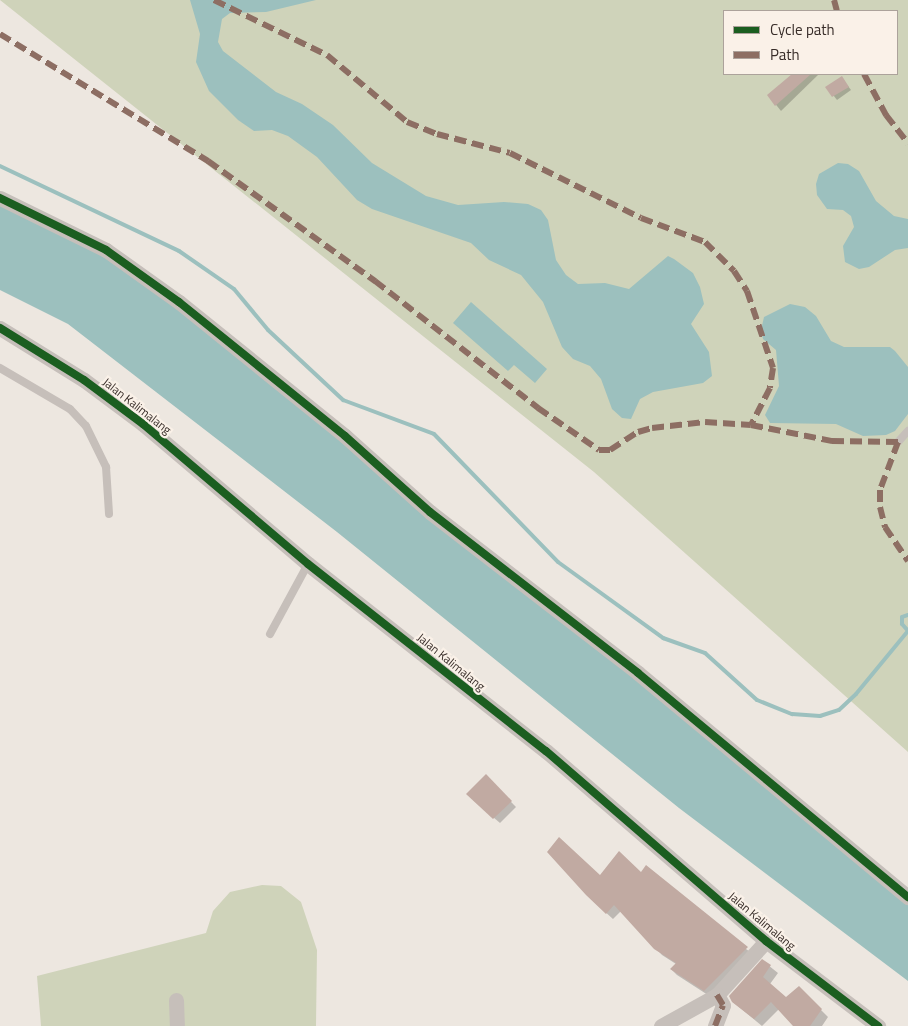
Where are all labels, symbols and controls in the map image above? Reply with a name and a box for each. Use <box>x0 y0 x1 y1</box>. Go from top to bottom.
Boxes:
legend <box>723 10 898 75</box>
text: Cycle path <box>770 18 835 41</box>
text: Path <box>770 43 800 66</box>
street label: Jalan Kalimalang <box>100 375 174 437</box>
street label: Jalan Kalimalang <box>414 630 488 694</box>
street label: Jalan Kalimalang <box>726 889 798 953</box>

